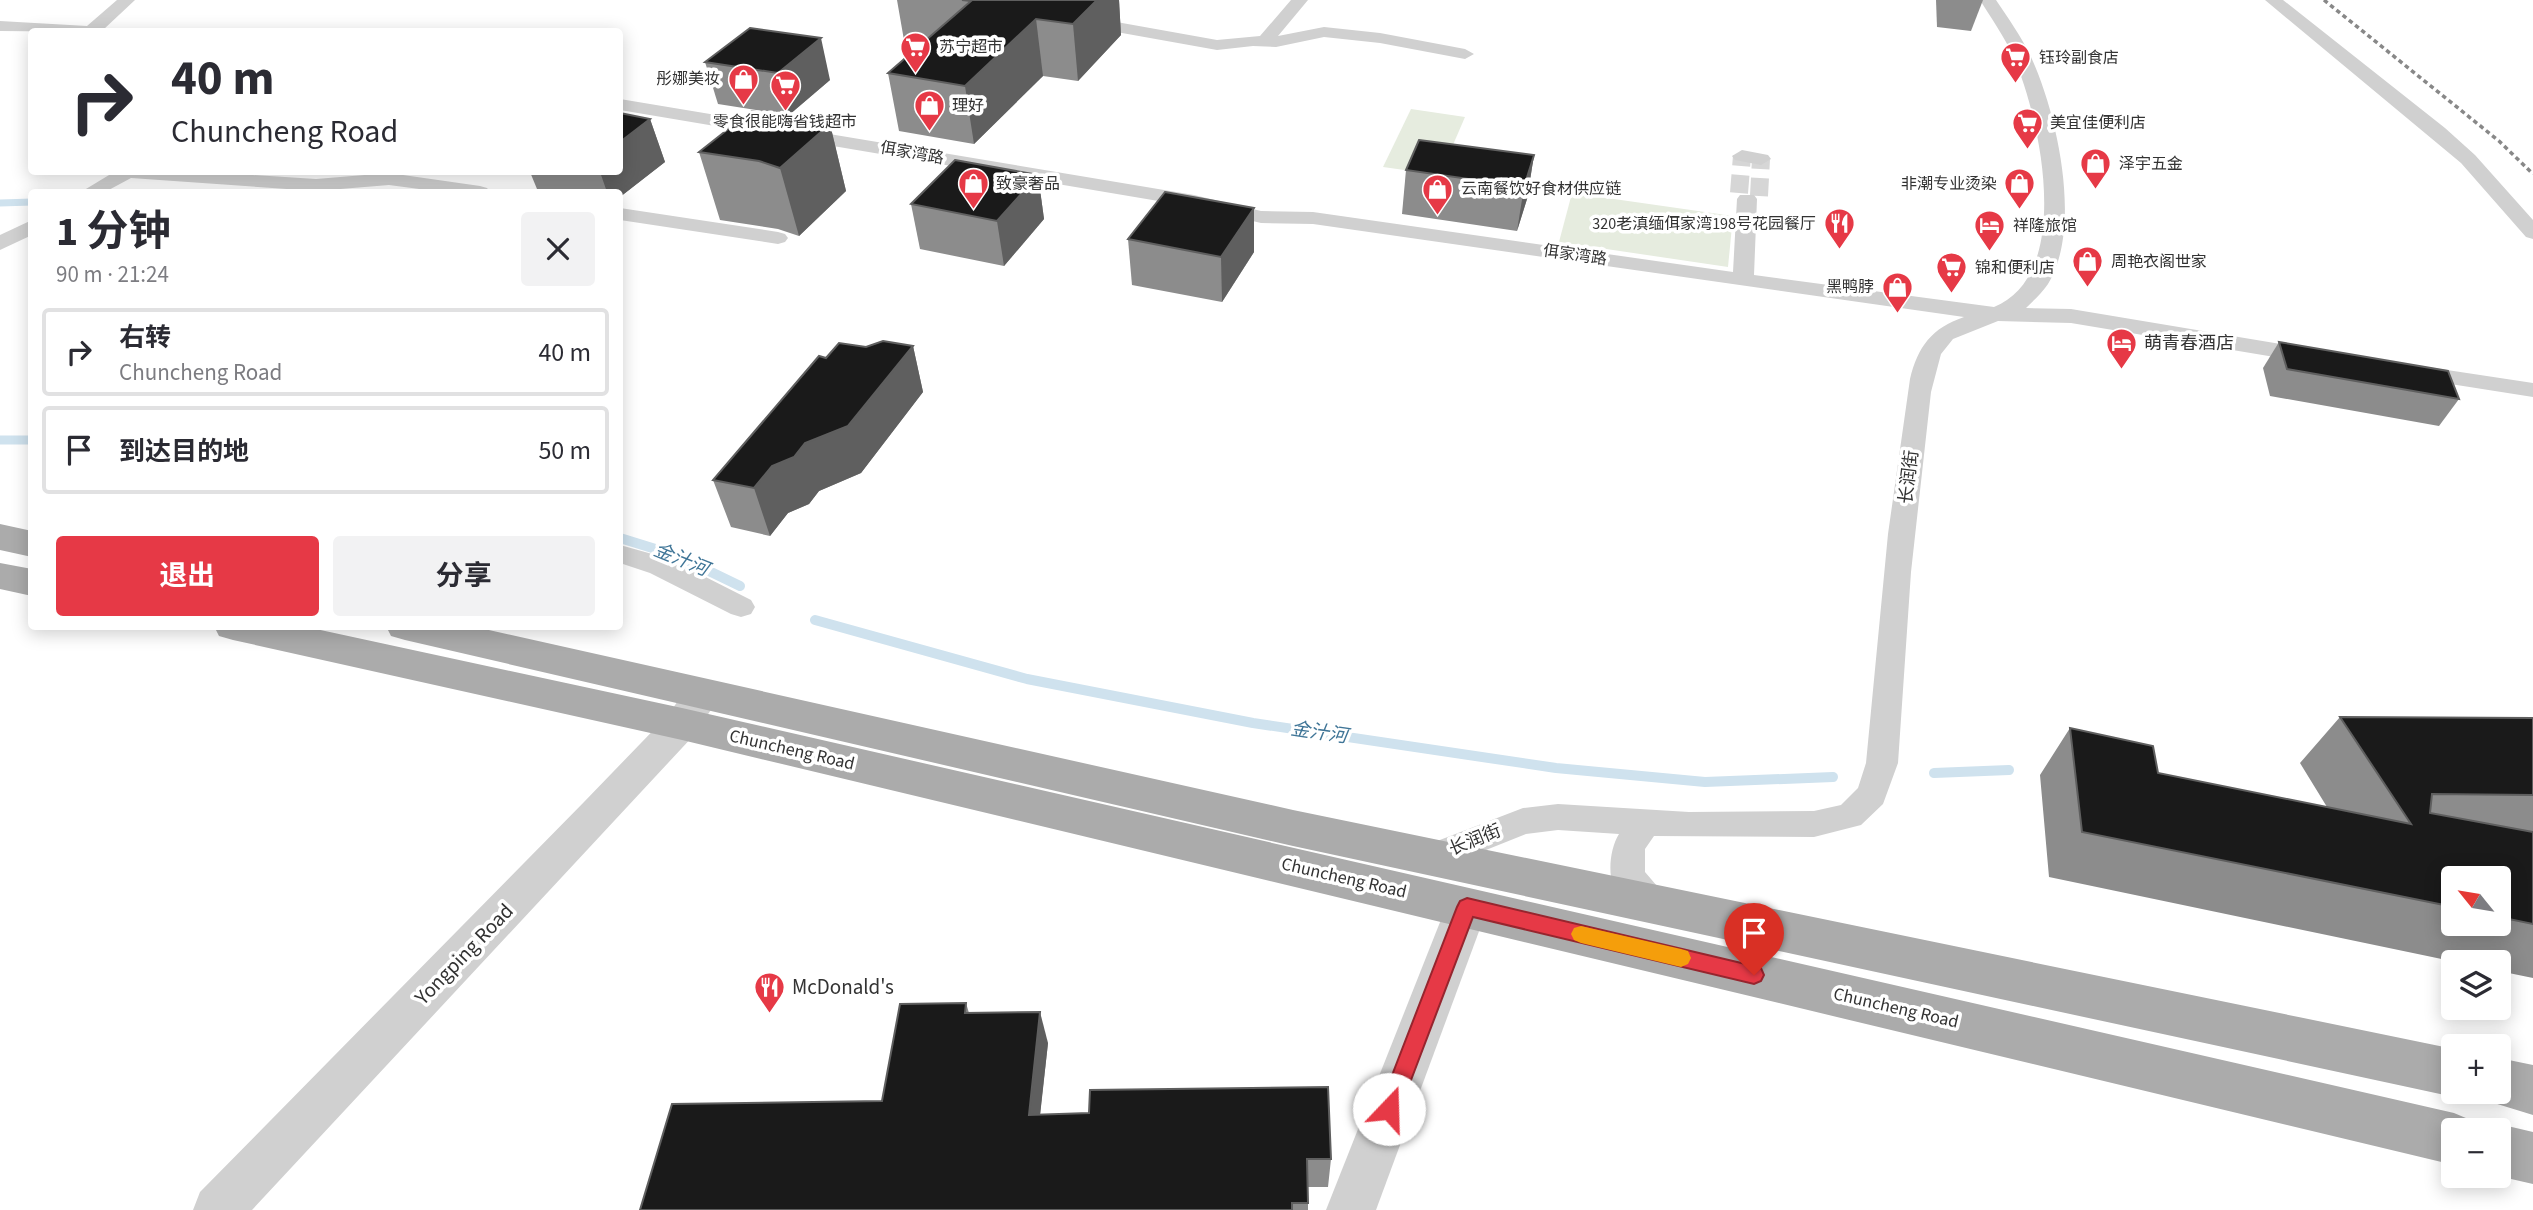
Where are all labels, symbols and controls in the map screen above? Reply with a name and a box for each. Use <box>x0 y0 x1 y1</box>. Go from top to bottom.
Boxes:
supermarket icon: 苏宁超市 <box>899 30 933 74</box>
place label: 苏宁超市 <box>939 36 1003 58</box>
supermarket icon: 钰玲副食店 <box>1999 41 2033 85</box>
text: 40 m <box>171 44 275 114</box>
place label: 钰玲副食店 <box>2039 47 2119 69</box>
icon: right <box>56 56 147 147</box>
shop icon: 彤娜美妆 <box>726 62 760 106</box>
place label: 彤娜美妆 <box>656 68 720 90</box>
supermarket icon: 零食很能嗨省钱超市 <box>768 68 802 112</box>
shop icon: 理好 <box>912 89 946 133</box>
place label: 理好 <box>952 95 984 117</box>
supermarket icon: 美宜佳便利店 <box>2010 106 2044 150</box>
text: Chuncheng Road <box>171 109 398 155</box>
place label: 零食很能嗨省钱超市 <box>713 111 857 133</box>
place label: 美宜佳便利店 <box>2050 112 2146 134</box>
street label: 佴家湾路 <box>879 137 945 169</box>
shop icon: 泽宇五金 <box>2079 147 2113 191</box>
place label: 泽宇五金 <box>2119 153 2183 175</box>
shop icon: 致豪奢品 <box>956 167 990 211</box>
shop icon: 非潮专业烫染 <box>2003 167 2037 211</box>
shop icon: 云南餐饮好食材供应链 <box>1421 172 1455 216</box>
place label: 致豪奢品 <box>996 173 1060 195</box>
place label: 非潮专业烫染 <box>1901 173 1997 195</box>
place label: 云南餐饮好食材供应链 <box>1461 178 1621 200</box>
text: 1 分钟 <box>56 202 171 262</box>
restaurant icon: 320老滇缅佴家湾198号花园餐厅 <box>1822 207 1856 251</box>
hotel icon: 祥隆旅馆 <box>1973 209 2007 253</box>
button: close <box>521 212 595 286</box>
place label: 320老滇缅佴家湾198号花园餐厅 <box>1592 213 1816 235</box>
place label: 祥隆旅馆 <box>2013 215 2077 237</box>
street label: 佴家湾路 <box>1542 240 1608 270</box>
shop icon: 周艳衣阁世家 <box>2071 245 2105 289</box>
supermarket icon: 锦和便利店 <box>1935 251 1969 295</box>
place label: 周艳衣阁世家 <box>2111 251 2207 273</box>
place label: 锦和便利店 <box>1975 257 2055 279</box>
text: 90 m · 21:24 <box>56 258 169 291</box>
shop icon: 黑鸭脖 <box>1880 270 1914 314</box>
place label: 黑鸭脖 <box>1826 276 1874 298</box>
text: 右转 <box>119 319 171 356</box>
hotel icon: 萌青春酒店 <box>2104 326 2138 370</box>
place label: 萌青春酒店 <box>2144 331 2234 356</box>
icon: right <box>60 333 98 371</box>
text: 40 m <box>538 334 591 371</box>
text: Chuncheng Road <box>119 356 282 389</box>
icon: arrive <box>60 431 98 469</box>
text: 50 m <box>538 432 591 469</box>
text: 到达目的地 <box>119 433 249 470</box>
street label: 长润街 <box>1893 449 1925 505</box>
button: 退出 <box>56 536 319 616</box>
button: 分享 <box>333 536 595 616</box>
water label: 金汁河 <box>650 537 716 585</box>
water label: 金汁河 <box>1289 716 1353 751</box>
street label: Chuncheng Road <box>727 723 857 777</box>
street label: 长润街 <box>1445 818 1505 862</box>
street label: Chuncheng Road <box>1279 851 1409 905</box>
north arrow <box>2441 866 2511 936</box>
map controls <box>2441 866 2511 1188</box>
street label: Yongping Road <box>407 897 520 1012</box>
pin <box>1724 903 1784 975</box>
icon: arrive <box>1735 914 1773 952</box>
button: layers <box>2441 950 2511 1020</box>
restaurant icon: McDonald's <box>752 970 786 1014</box>
place label: McDonald's <box>792 972 894 1002</box>
street label: Chuncheng Road <box>1831 981 1961 1035</box>
button: + <box>2441 1034 2511 1104</box>
position arrow <box>1352 1072 1426 1146</box>
button: − <box>2441 1118 2511 1188</box>

